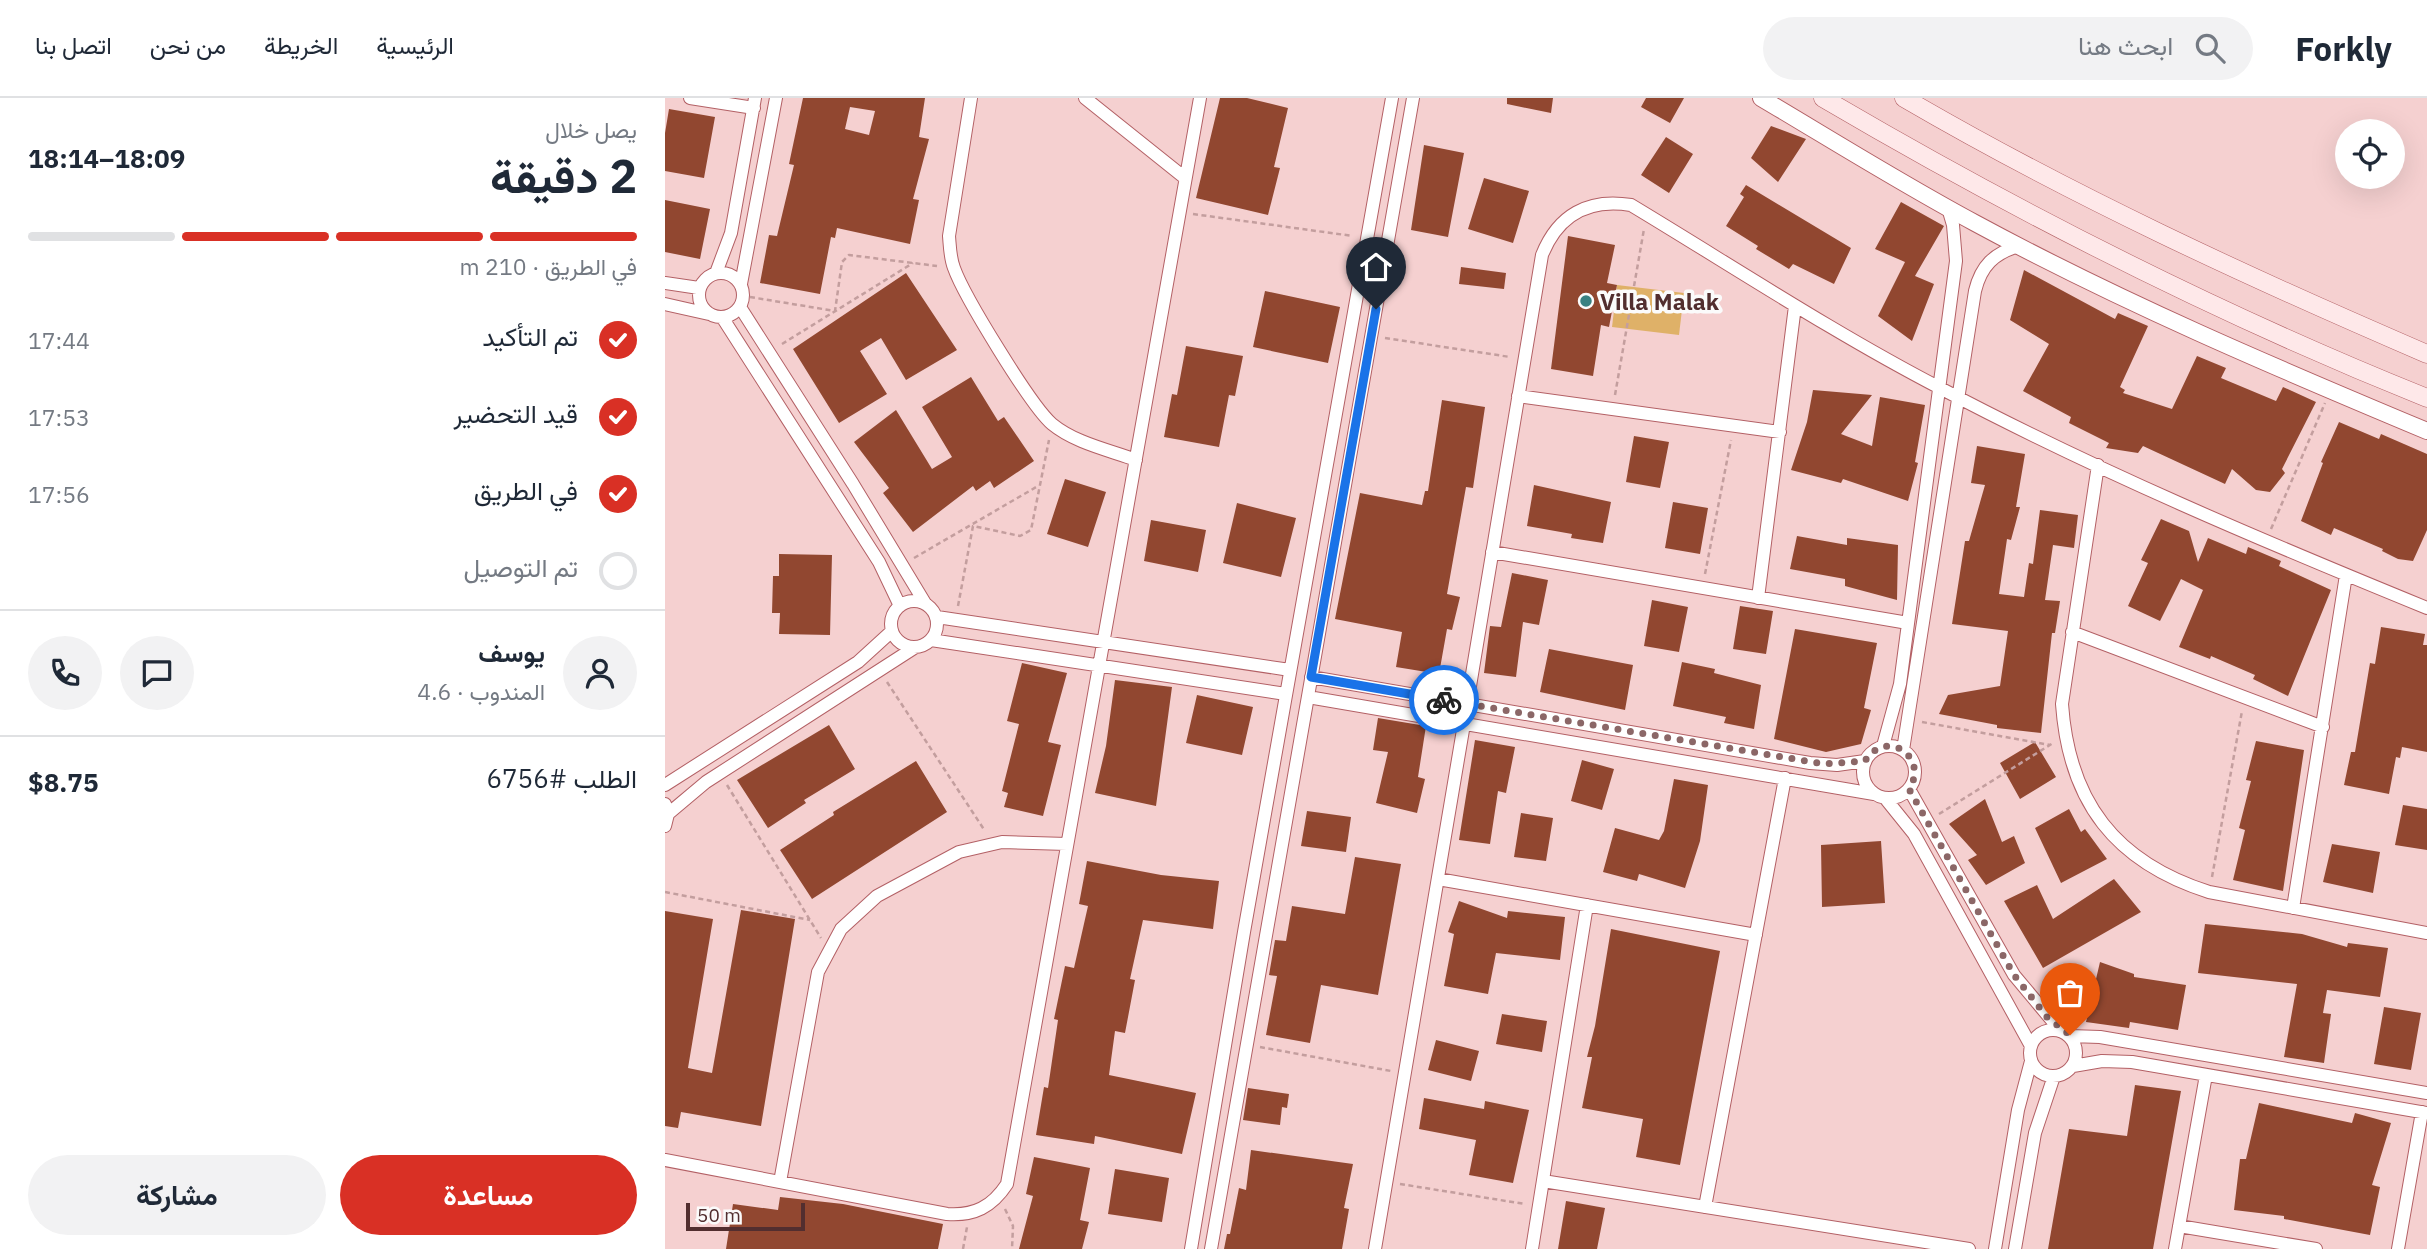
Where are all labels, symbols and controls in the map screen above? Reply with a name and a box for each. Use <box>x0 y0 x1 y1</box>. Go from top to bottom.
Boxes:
search box <box>1763 17 2253 80</box>
text: Forkly <box>2295 27 2392 70</box>
text: ابحث هنا <box>2078 28 2173 62</box>
text: اتصل بنا <box>35 29 112 61</box>
text: من نحن <box>150 29 226 61</box>
text: الخريطة <box>264 29 338 61</box>
text: الرئيسية <box>376 29 454 61</box>
icon: search <box>2191 29 2229 67</box>
text: يصل خلال <box>545 114 637 144</box>
map controls <box>2335 119 2405 189</box>
button: locate <box>2335 119 2405 189</box>
text: 18:09–18:14 <box>28 141 185 175</box>
text: 2 دقيقة <box>490 146 637 206</box>
pin <box>1346 237 1406 309</box>
icon: home <box>1357 248 1395 286</box>
text: في الطريق · 210 m <box>460 251 637 281</box>
place label: Villa Malak <box>1600 286 1720 316</box>
marker: Villa Malak <box>1578 293 1594 309</box>
text: تم التأكيد <box>482 319 578 353</box>
icon: check <box>599 321 637 359</box>
text: 17:44 <box>28 325 90 355</box>
text: قيد التحضير <box>453 396 578 430</box>
icon: check <box>599 398 637 436</box>
text: 17:53 <box>28 402 90 432</box>
text: في الطريق <box>474 473 578 507</box>
icon: check <box>599 475 637 513</box>
text: 17:56 <box>28 479 90 509</box>
text: تم التوصيل <box>464 550 578 584</box>
text: يوسف <box>478 635 545 669</box>
button: phone <box>28 636 102 710</box>
button: chat <box>120 636 194 710</box>
button: person <box>563 636 637 710</box>
courier <box>1409 665 1479 735</box>
text: المندوب · 4.6 <box>417 676 545 706</box>
icon: bike <box>1425 681 1463 719</box>
text: الطلب #6756 <box>486 761 637 795</box>
text: $8.75 <box>28 765 99 799</box>
pin <box>2040 963 2100 1035</box>
icon: bag <box>2051 974 2089 1012</box>
button: مشاركة <box>28 1155 326 1235</box>
button: مساعدة <box>340 1155 637 1235</box>
scale bar <box>686 1200 805 1232</box>
text: 50 m <box>697 1203 741 1227</box>

